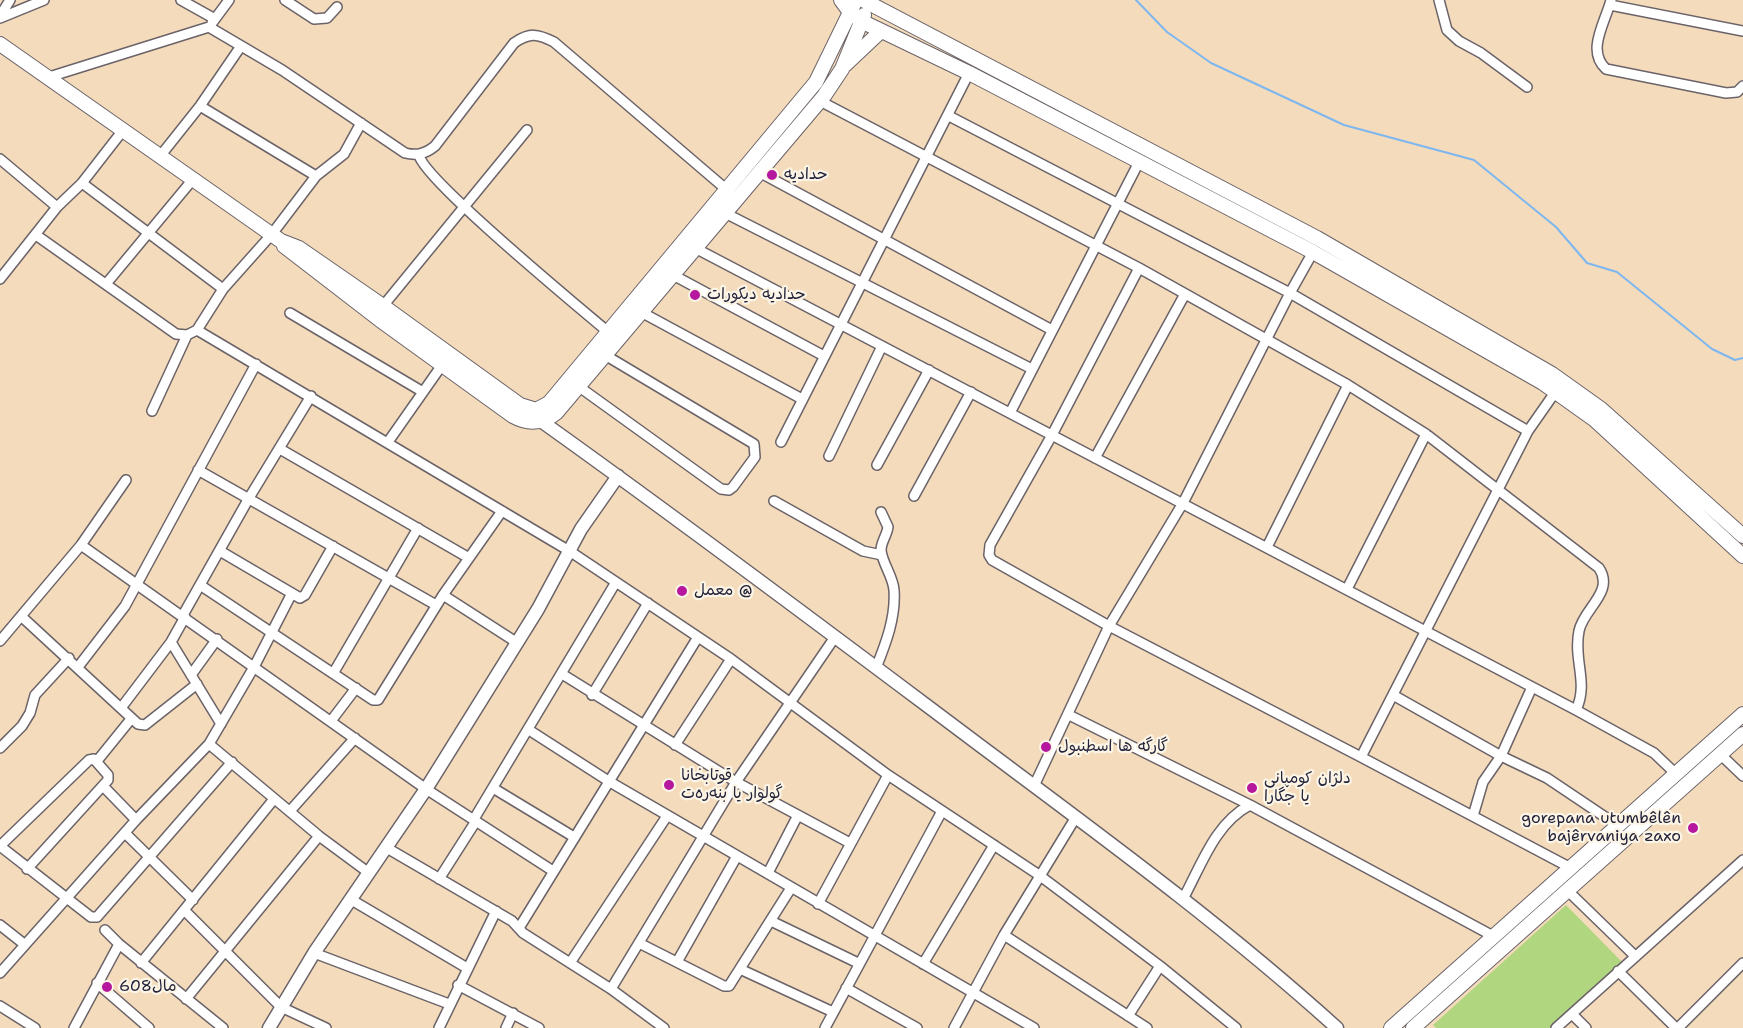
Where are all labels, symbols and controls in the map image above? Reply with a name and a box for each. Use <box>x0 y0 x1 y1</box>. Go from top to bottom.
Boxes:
place label: حداديه <box>784 165 827 185</box>
marker: حداديه <box>765 168 779 182</box>
place label: حداديه ديكورات <box>707 285 805 305</box>
marker: حداديه ديكورات <box>688 288 702 302</box>
place label: معمل @ <box>694 581 753 601</box>
marker: معمل @ <box>675 584 689 598</box>
place label: گارگه ها اسطنبول <box>1058 737 1168 757</box>
marker: گارگه ها اسطنبول <box>1039 740 1053 754</box>
place label: قوتابخانا گولوار یا بنەرەت <box>681 766 783 804</box>
place label: دلژان کومپانی یا جگارا <box>1264 769 1351 807</box>
marker: قوتابخانا گولوار یا بنەرەت <box>662 778 676 792</box>
marker: دلژان کومپانی یا جگارا <box>1245 781 1259 795</box>
place label: gorepana utumbêlên bajêrvaniya zaxo <box>1521 809 1681 847</box>
marker: gorepana utumbêlên bajêrvaniya zaxo <box>1686 821 1700 835</box>
place label: مال608 <box>119 977 177 997</box>
marker: مال608 <box>100 980 114 994</box>

